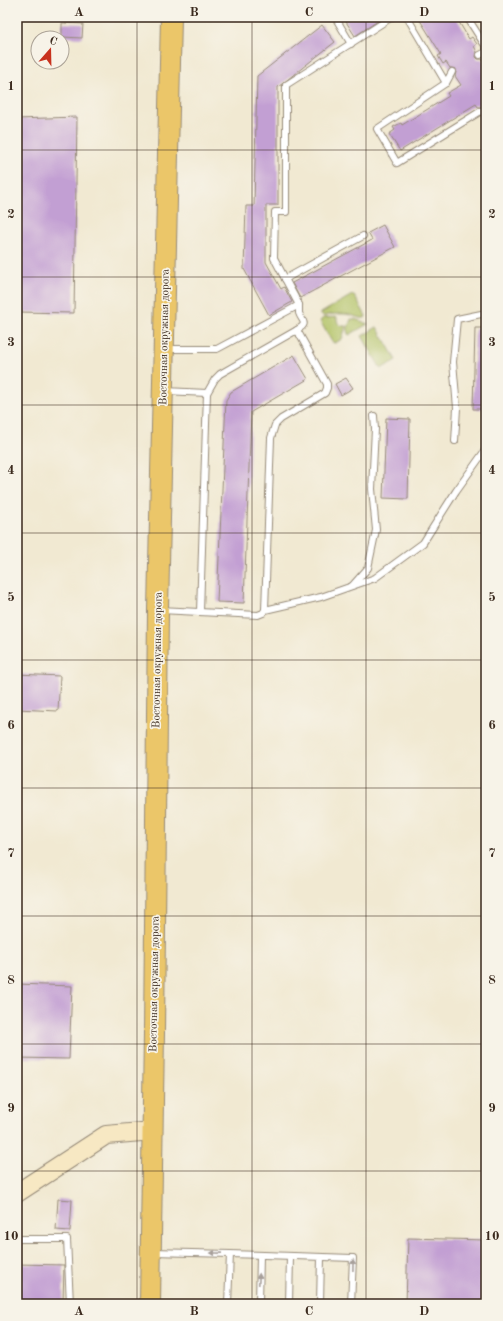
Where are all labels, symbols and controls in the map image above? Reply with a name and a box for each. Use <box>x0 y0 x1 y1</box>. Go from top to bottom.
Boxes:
text: A <box>74 6 84 19</box>
text: B <box>189 6 199 19</box>
text: C <box>305 6 313 19</box>
text: D <box>419 6 429 19</box>
north arrow <box>30 30 70 70</box>
text: С <box>48 36 58 48</box>
text: 1 <box>7 80 15 93</box>
text: 1 <box>488 80 496 93</box>
text: 2 <box>7 208 15 221</box>
text: 2 <box>488 208 496 221</box>
street label: Восточная окружная дорога <box>158 268 172 405</box>
text: 3 <box>7 336 15 349</box>
text: 3 <box>488 336 496 349</box>
text: 4 <box>7 464 15 477</box>
text: 4 <box>488 464 496 477</box>
text: 5 <box>7 591 15 604</box>
street label: Восточная окружная дорога <box>151 591 165 728</box>
text: 5 <box>488 591 496 604</box>
text: 6 <box>7 719 15 732</box>
text: 6 <box>488 719 496 732</box>
text: 7 <box>7 847 15 860</box>
text: 7 <box>488 847 496 860</box>
street label: Восточная окружная дорога <box>148 915 162 1052</box>
text: 8 <box>7 974 15 987</box>
text: 8 <box>488 974 496 987</box>
text: 9 <box>7 1102 15 1115</box>
text: 9 <box>488 1102 496 1115</box>
text: 10 <box>3 1230 19 1243</box>
text: 10 <box>484 1230 500 1243</box>
one-way arrow <box>209 1250 222 1256</box>
one-way arrow <box>350 1258 356 1271</box>
one-way arrow <box>256 1273 263 1285</box>
text: A <box>74 1305 84 1318</box>
text: B <box>189 1305 199 1318</box>
text: C <box>305 1305 313 1318</box>
text: D <box>419 1305 429 1318</box>

